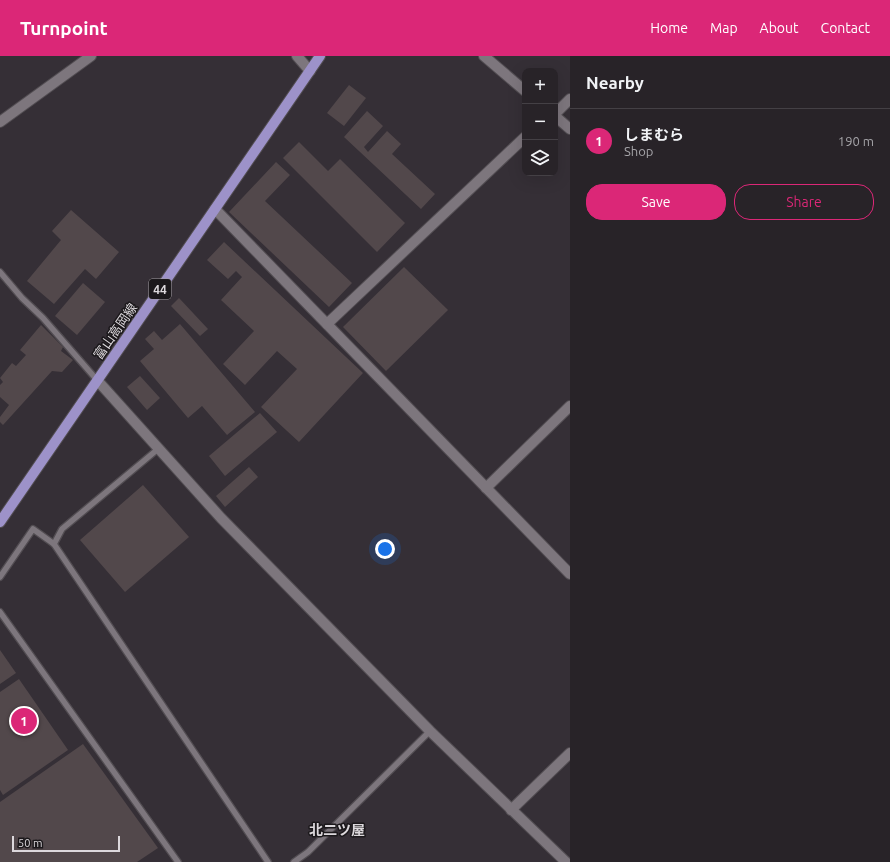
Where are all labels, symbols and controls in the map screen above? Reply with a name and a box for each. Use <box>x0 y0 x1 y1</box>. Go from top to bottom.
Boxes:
text: Turnpoint <box>20 17 108 39</box>
text: Home <box>650 20 688 36</box>
text: Map <box>710 20 738 36</box>
text: About <box>760 20 799 36</box>
text: Contact <box>821 20 870 36</box>
map controls <box>522 68 558 176</box>
button: + <box>522 68 558 104</box>
text: Nearby <box>586 73 644 92</box>
button: − <box>522 104 558 140</box>
text: しまむら <box>624 126 684 143</box>
text: 1 <box>595 134 603 148</box>
text: 190 m <box>838 134 874 148</box>
button: layers <box>522 140 558 176</box>
text: Shop <box>624 144 653 158</box>
button: Save <box>586 184 726 220</box>
button: Share <box>734 184 874 220</box>
road number: 44 <box>149 279 171 299</box>
street label: 富山高岡線 <box>91 300 139 362</box>
your location <box>375 539 395 559</box>
pin: 1 <box>11 706 37 736</box>
district label: 北二ツ屋 <box>309 822 365 838</box>
scale bar <box>12 834 120 853</box>
text: 50 m <box>18 837 42 849</box>

